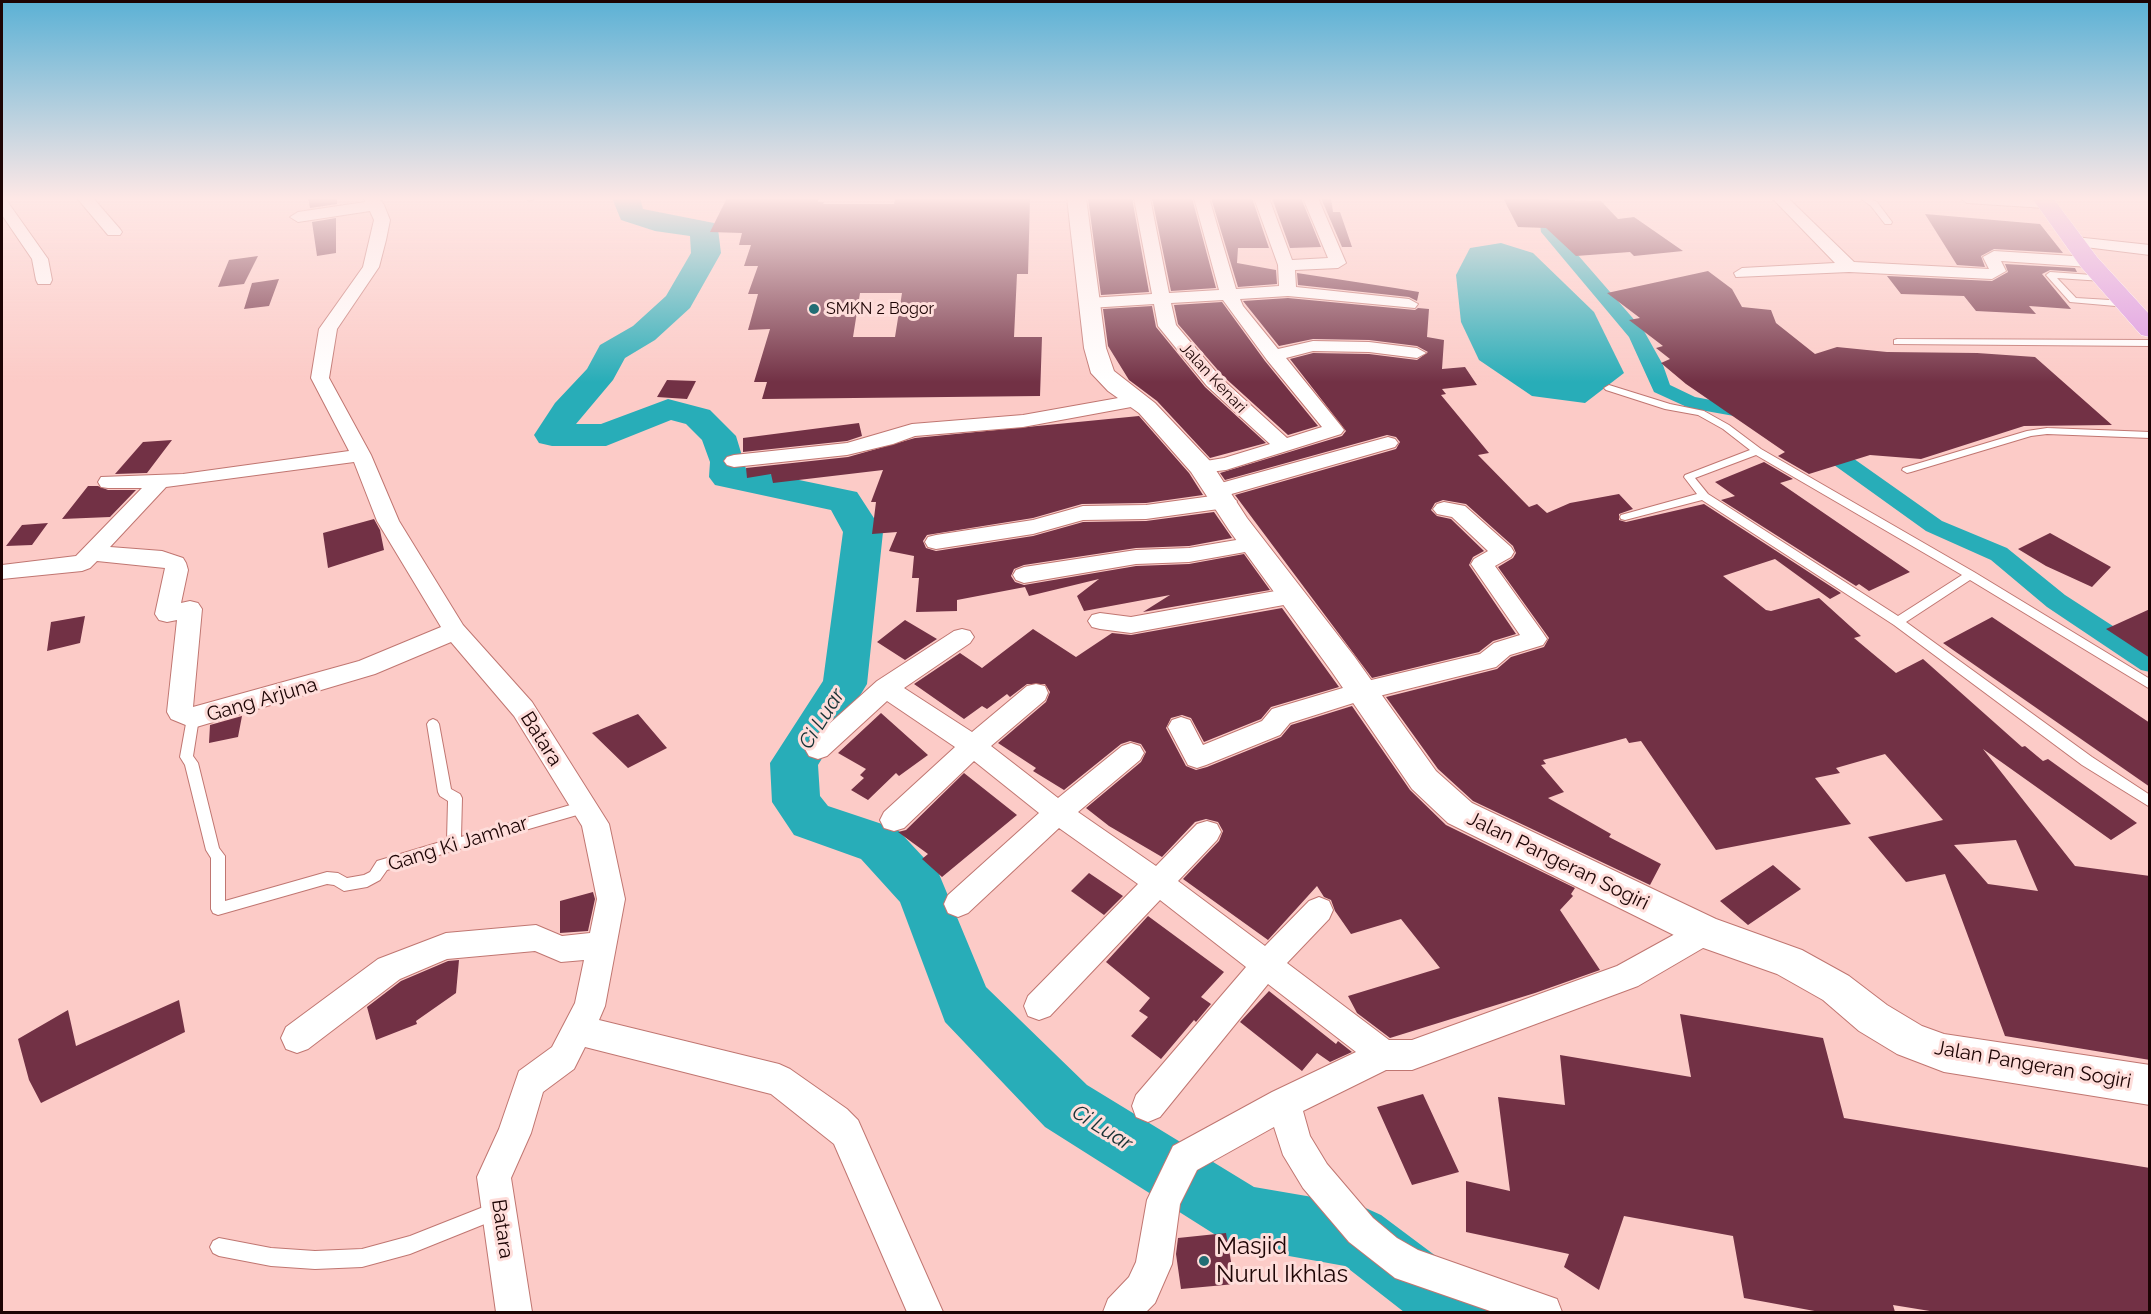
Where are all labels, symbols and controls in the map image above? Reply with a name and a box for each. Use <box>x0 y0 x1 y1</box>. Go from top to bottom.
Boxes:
place label: SMKN 2 Bogor <box>826 299 934 319</box>
marker: SMKN 2 Bogor <box>807 302 821 316</box>
street label: Jalan Kenari <box>1176 339 1250 417</box>
street label: Gang Arjuna <box>204 673 320 727</box>
water label: Ci Luar <box>794 684 850 754</box>
street label: Batara <box>515 707 567 771</box>
street label: Jalan Pangeran Sogiri <box>1463 807 1653 915</box>
street label: Gang Ki Jamhar <box>385 811 531 877</box>
street label: Jalan Pangeran Sogiri <box>1933 1036 2133 1094</box>
water label: Ci Luar <box>1067 1100 1137 1156</box>
street label: Batara <box>486 1198 518 1260</box>
place label: Masjid Nurul Ikhlas <box>1216 1233 1348 1289</box>
marker: Masjid Nurul Ikhlas <box>1197 1254 1211 1268</box>

